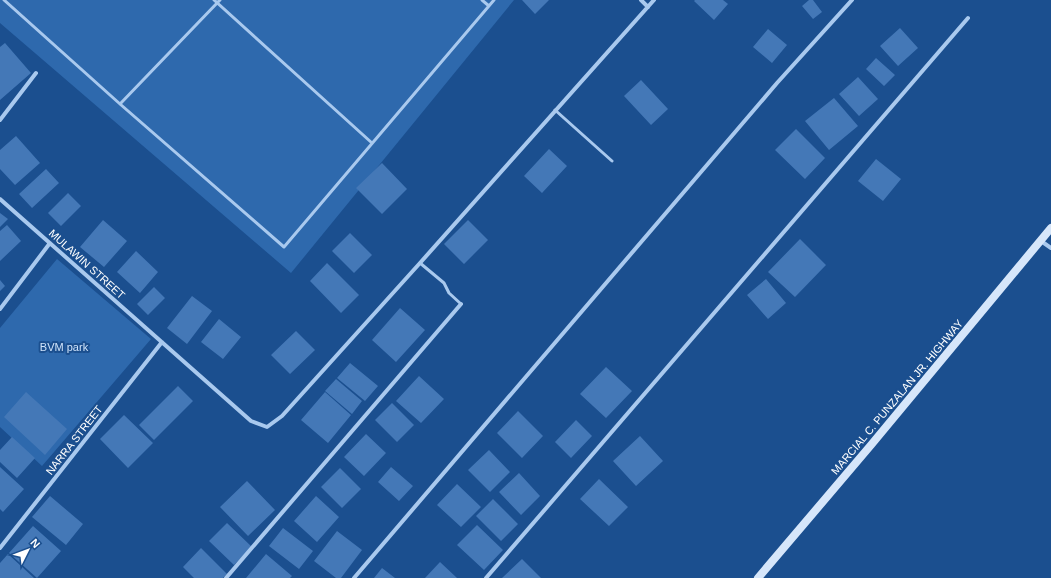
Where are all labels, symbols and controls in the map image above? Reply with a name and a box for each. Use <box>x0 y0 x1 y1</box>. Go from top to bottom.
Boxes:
street label: MULAWIN STREET <box>47 227 128 301</box>
street label: MARCIAL C. PUNZALAN JR. HIGHWAY <box>829 317 966 477</box>
park label: BVM park <box>40 341 89 353</box>
street label: NARRA STREET <box>43 403 105 477</box>
north arrow <box>8 530 48 570</box>
text: N <box>28 536 43 550</box>

